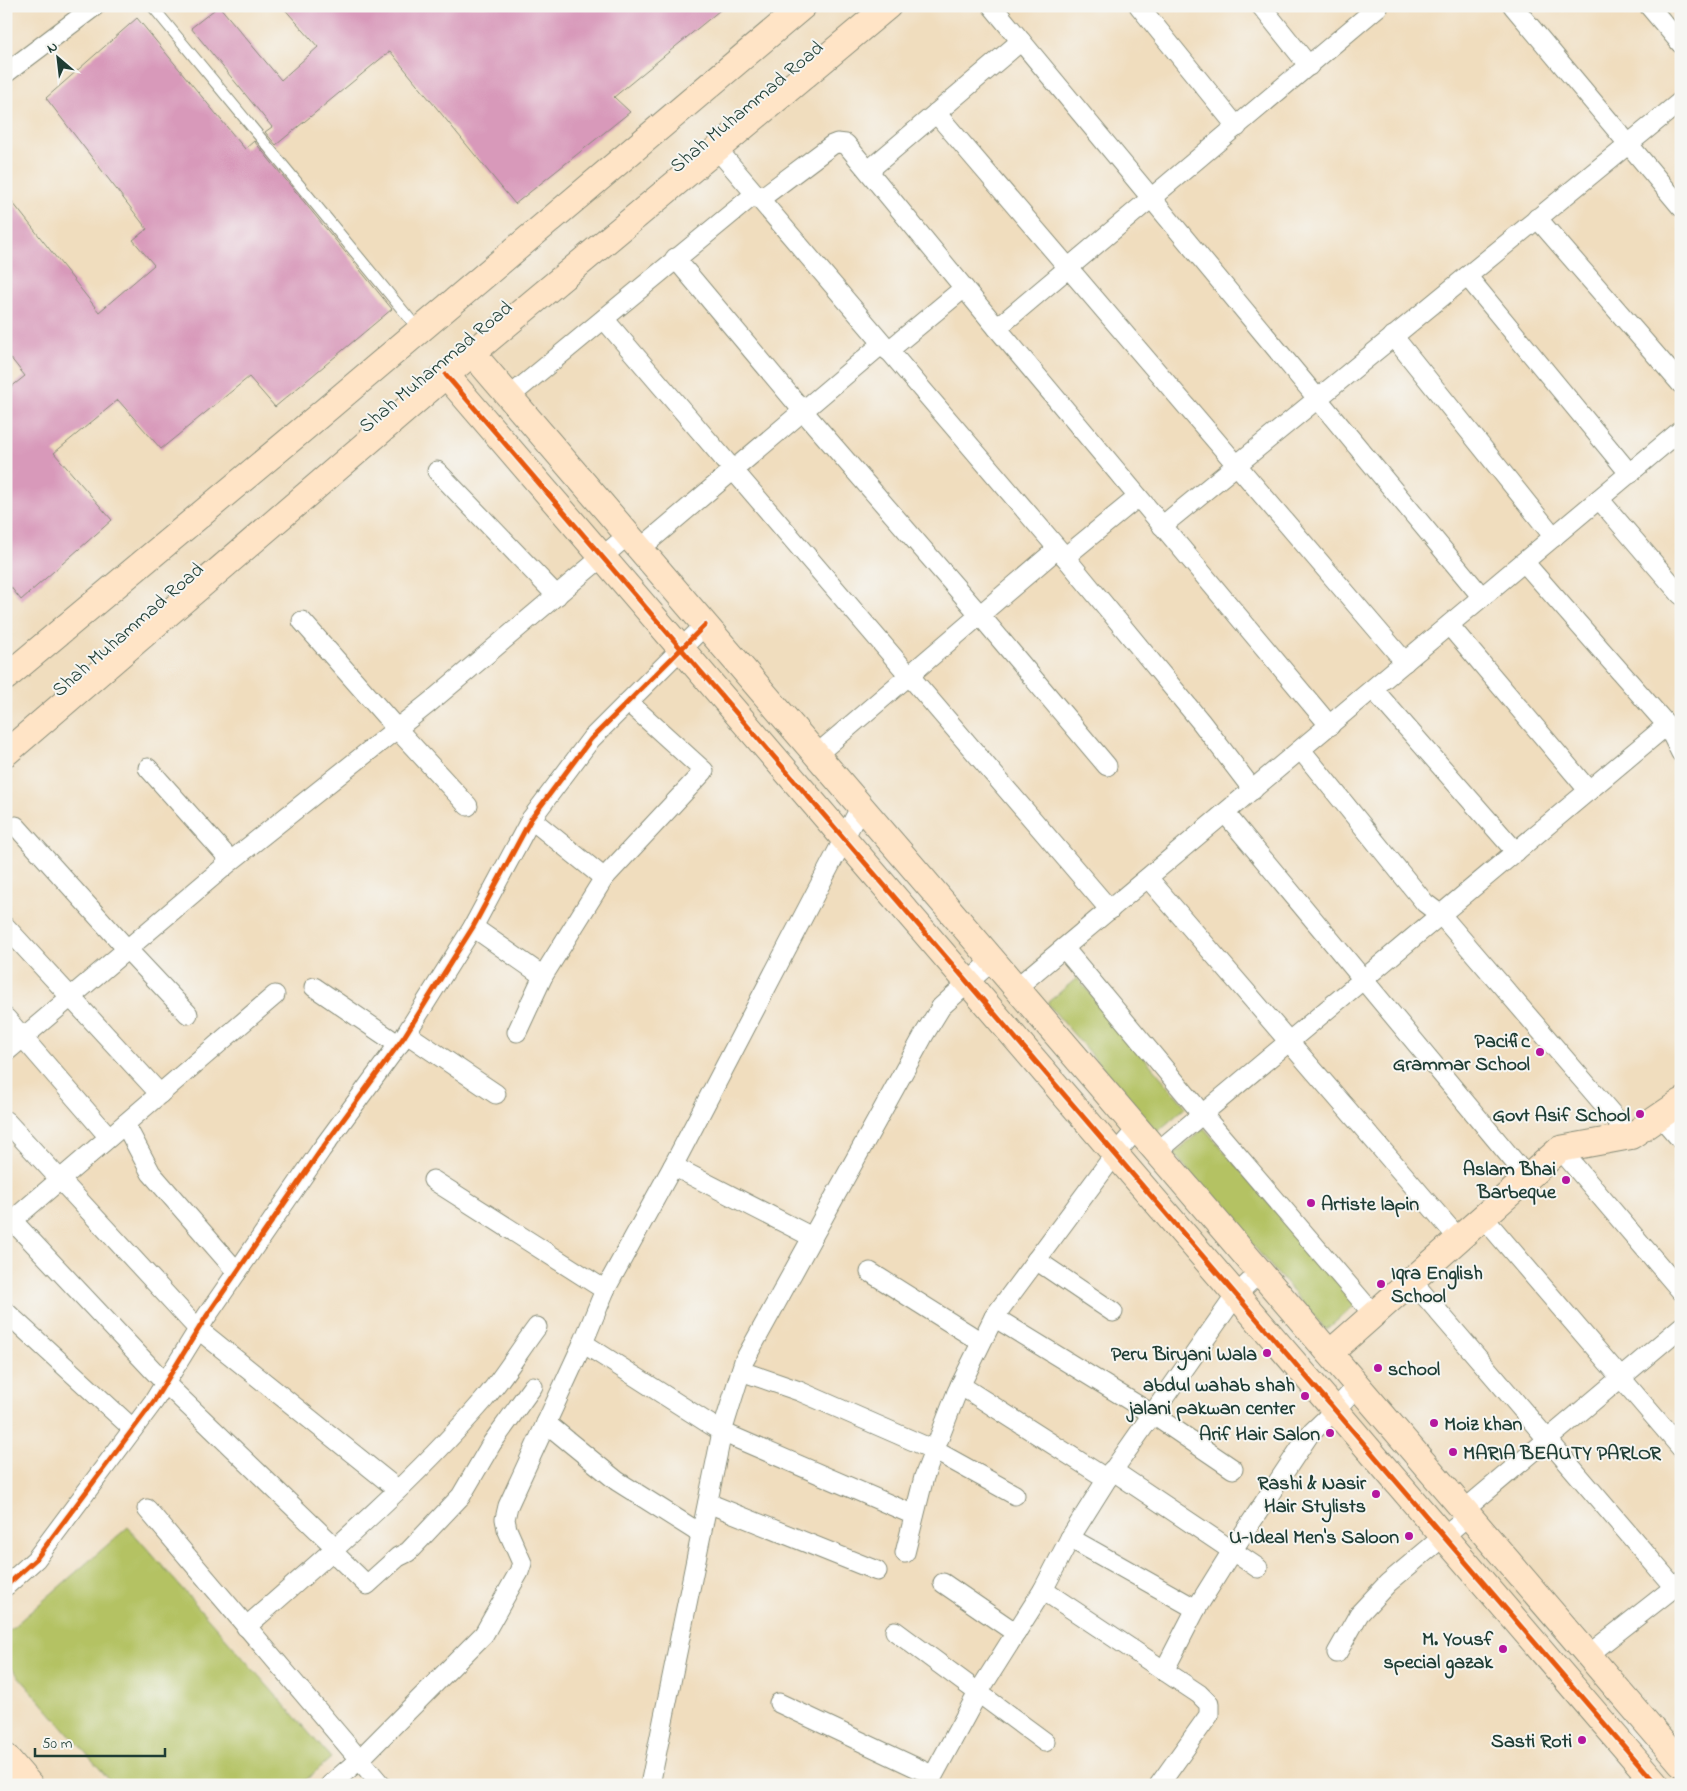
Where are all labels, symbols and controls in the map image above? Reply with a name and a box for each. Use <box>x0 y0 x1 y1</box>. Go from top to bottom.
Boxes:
north arrow <box>32 32 82 82</box>
street label: Shah Muhammad Road <box>664 35 831 181</box>
text: N <box>43 36 62 59</box>
street label: Shah Muhammad Road <box>353 295 520 441</box>
street label: Shah Muhammad Road <box>46 557 211 705</box>
place label: Pacific Grammar School <box>1393 1028 1531 1080</box>
marker: Pacific Grammar School <box>1534 1046 1546 1058</box>
place label: Govt Asif School <box>1492 1102 1630 1131</box>
marker: Govt Asif School <box>1634 1108 1646 1120</box>
place label: Aslam Bhai Barbeque <box>1463 1156 1557 1208</box>
marker: Aslam Bhai Barbeque <box>1560 1174 1572 1186</box>
place label: Artiste lapin <box>1321 1191 1419 1220</box>
marker: Artiste lapin <box>1305 1197 1317 1209</box>
place label: Iqra English School <box>1391 1260 1483 1312</box>
marker: Iqra English School <box>1375 1278 1387 1290</box>
place label: Peru Biryani Wala <box>1111 1341 1257 1371</box>
marker: Peru Biryani Wala <box>1261 1347 1273 1359</box>
place label: school <box>1388 1356 1440 1385</box>
marker: school <box>1372 1362 1384 1374</box>
place label: abdul wahab shah jalani pakwan center <box>1126 1372 1296 1424</box>
marker: abdul wahab shah jalani pakwan center <box>1299 1390 1311 1402</box>
place label: Moiz khan <box>1444 1411 1523 1440</box>
marker: Moiz khan <box>1428 1417 1440 1429</box>
place label: Arif Hair Salon <box>1199 1421 1320 1450</box>
marker: Arif Hair Salon <box>1324 1427 1336 1439</box>
place label: MARIA BEAUTY PARLOR <box>1463 1440 1662 1469</box>
marker: MARIA BEAUTY PARLOR <box>1447 1446 1459 1458</box>
place label: Rashi & Nasir Hair Stylists <box>1257 1470 1367 1523</box>
marker: Rashi & Nasir Hair Stylists <box>1370 1488 1382 1500</box>
place label: U-Ideal Men's Saloon <box>1229 1524 1399 1553</box>
marker: U-Ideal Men's Saloon <box>1403 1530 1415 1542</box>
place label: M. Yousf special gazak <box>1384 1626 1494 1679</box>
marker: M. Yousf special gazak <box>1497 1643 1509 1655</box>
scale bar <box>35 1726 165 1758</box>
place label: Sasti Roti <box>1491 1728 1572 1757</box>
text: 50 m <box>42 1733 73 1755</box>
marker: Sasti Roti <box>1576 1734 1588 1746</box>

